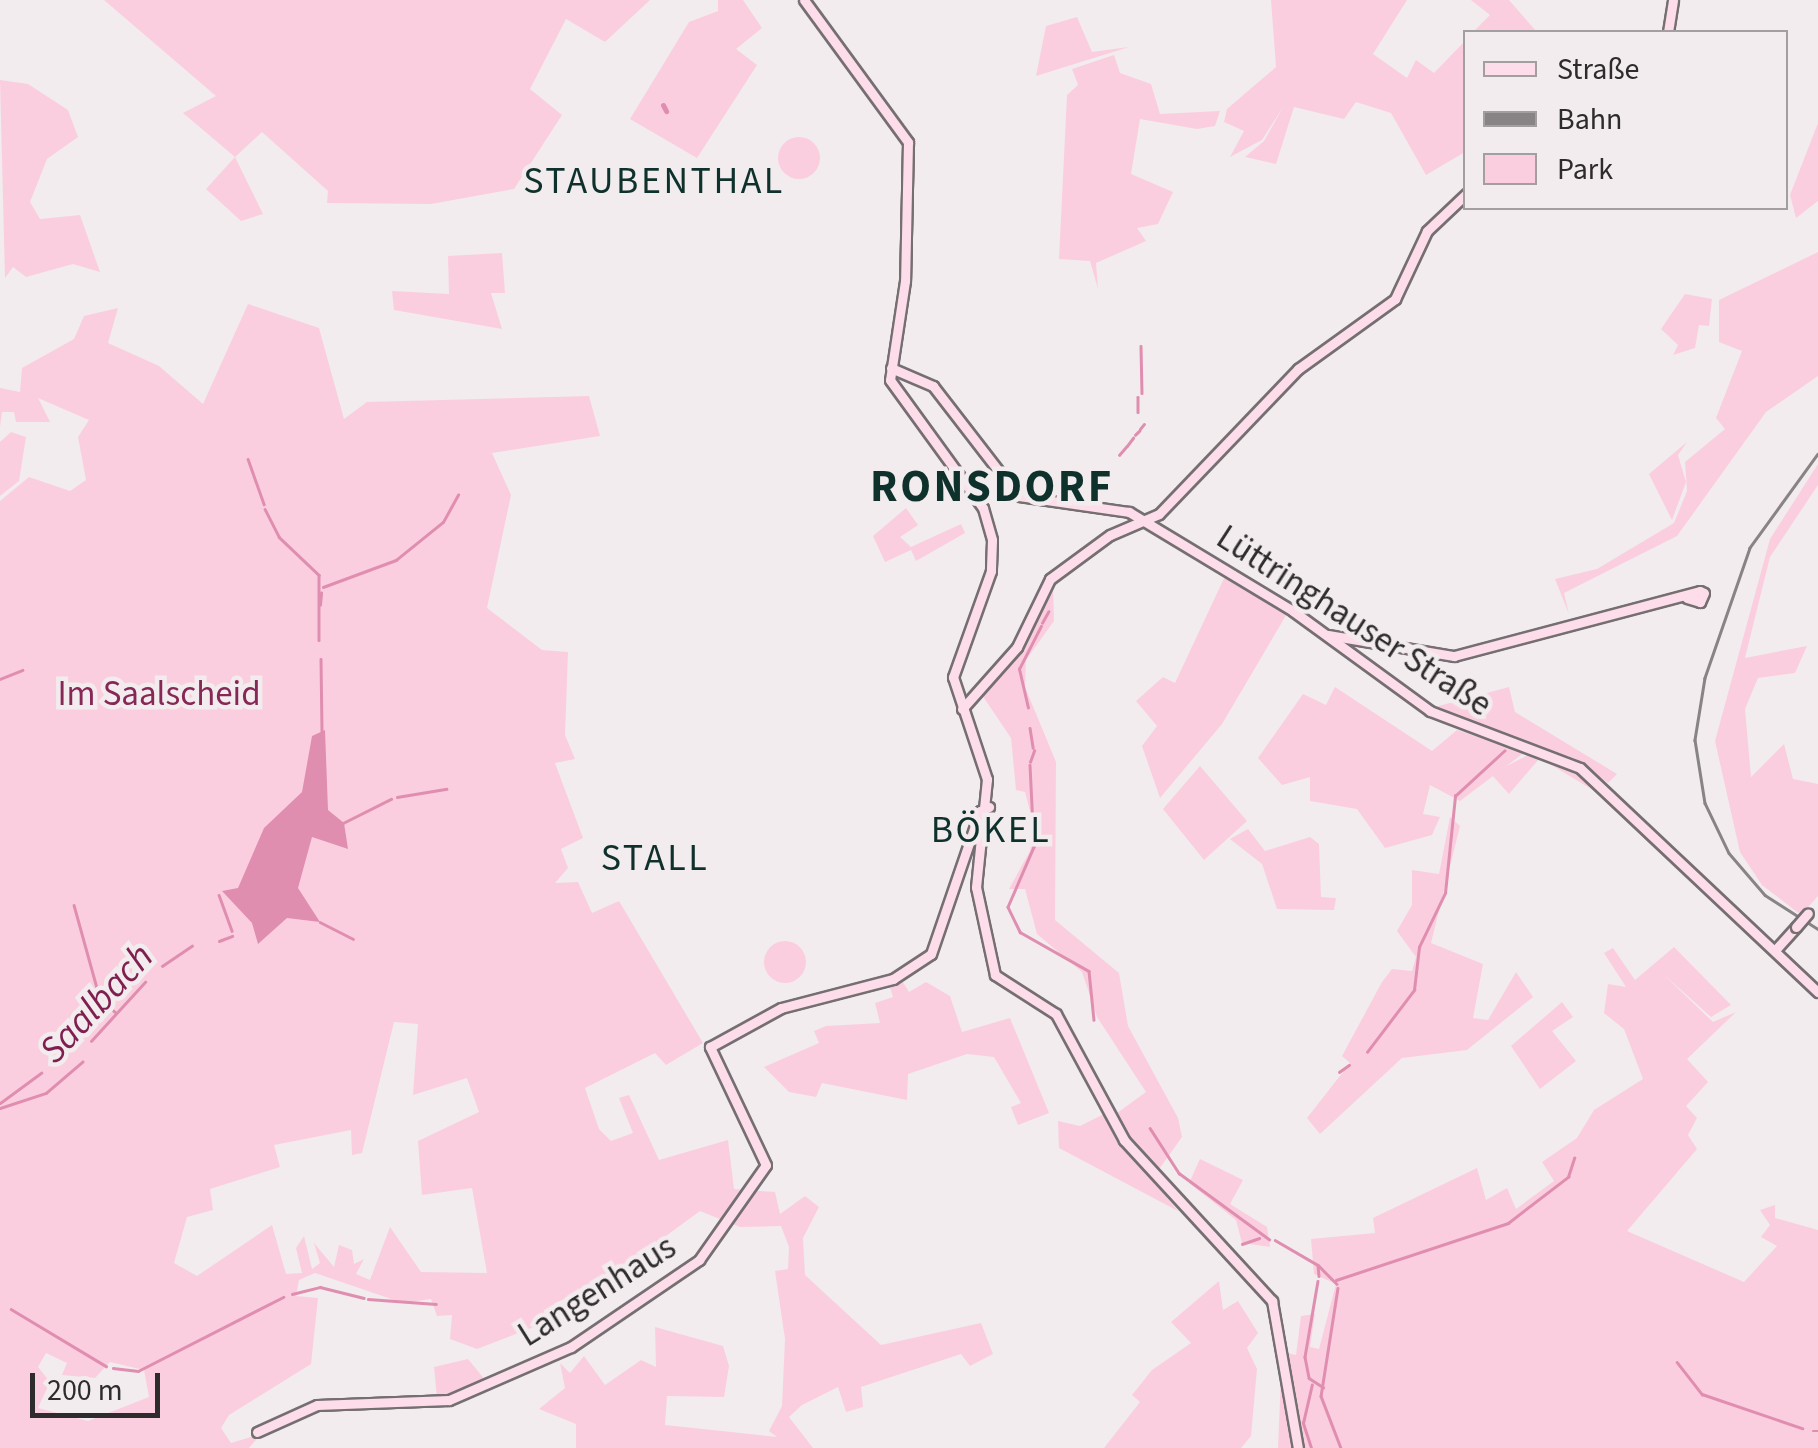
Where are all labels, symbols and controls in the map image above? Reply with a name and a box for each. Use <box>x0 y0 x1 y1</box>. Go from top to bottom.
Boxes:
legend <box>1463 30 1788 210</box>
text: Straße <box>1557 48 1639 91</box>
text: Bahn <box>1557 98 1623 141</box>
text: Park <box>1557 148 1613 191</box>
district label: STAUBENTHAL <box>523 159 785 205</box>
district label: RONSDORF <box>870 461 1114 515</box>
street label: Lüttringhauser Straße <box>1209 516 1499 726</box>
park label: Im Saalscheid <box>57 673 261 715</box>
district label: BÖKEL <box>931 808 1051 854</box>
district label: STALL <box>601 836 709 882</box>
water label: Saalbach <box>30 935 164 1073</box>
street label: Langenhaus <box>510 1226 684 1356</box>
scale bar <box>35 1353 165 1415</box>
text: 200 m <box>47 1369 123 1412</box>

